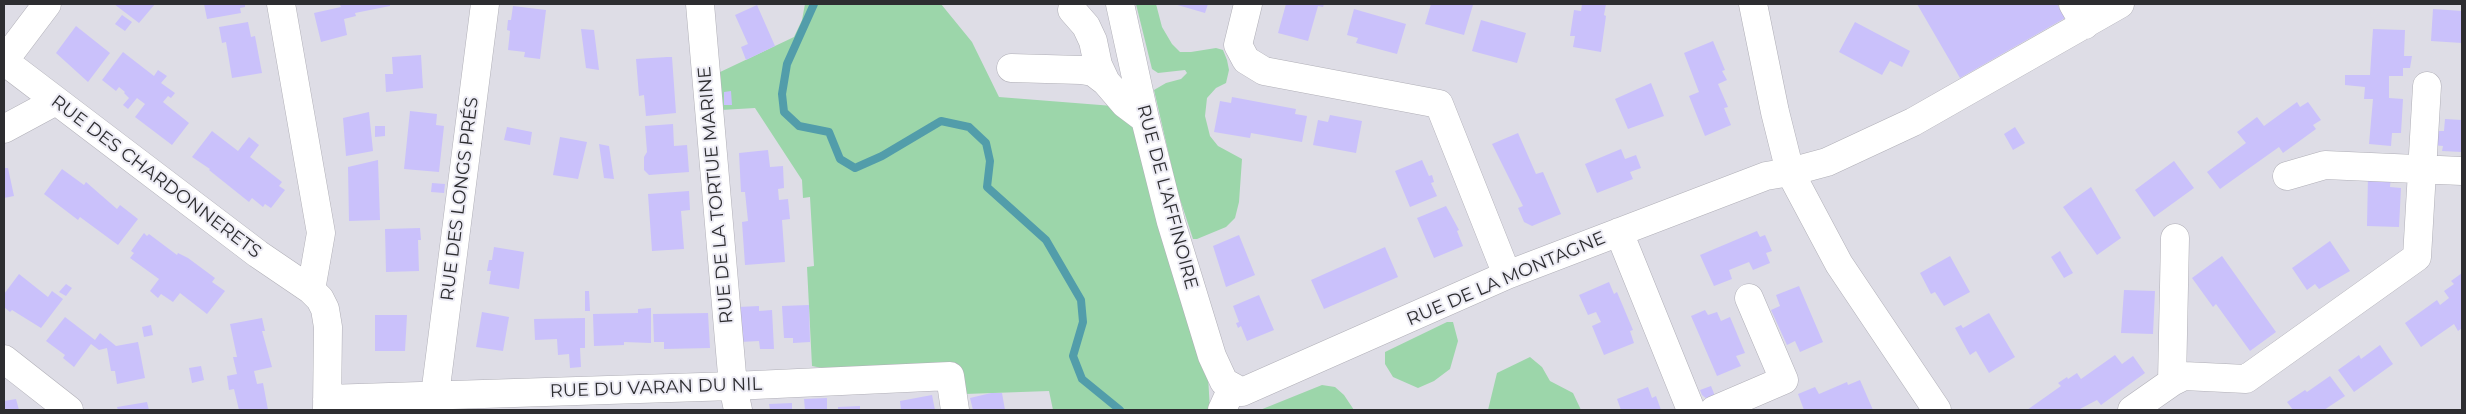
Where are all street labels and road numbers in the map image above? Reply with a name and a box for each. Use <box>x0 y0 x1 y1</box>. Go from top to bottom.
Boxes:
street label: RUE DE LA TORTUE MARINE <box>694 65 738 325</box>
street label: RUE DES CHARDONNERETS <box>47 91 265 263</box>
street label: RUE DES LONGS PRÉS <box>437 96 483 302</box>
street label: RUE DE L'AFFINOIRE <box>1132 102 1202 292</box>
street label: RUE DE LA MONTAGNE <box>1403 227 1609 331</box>
street label: RUE DU VARAN DU NIL <box>549 373 763 403</box>

